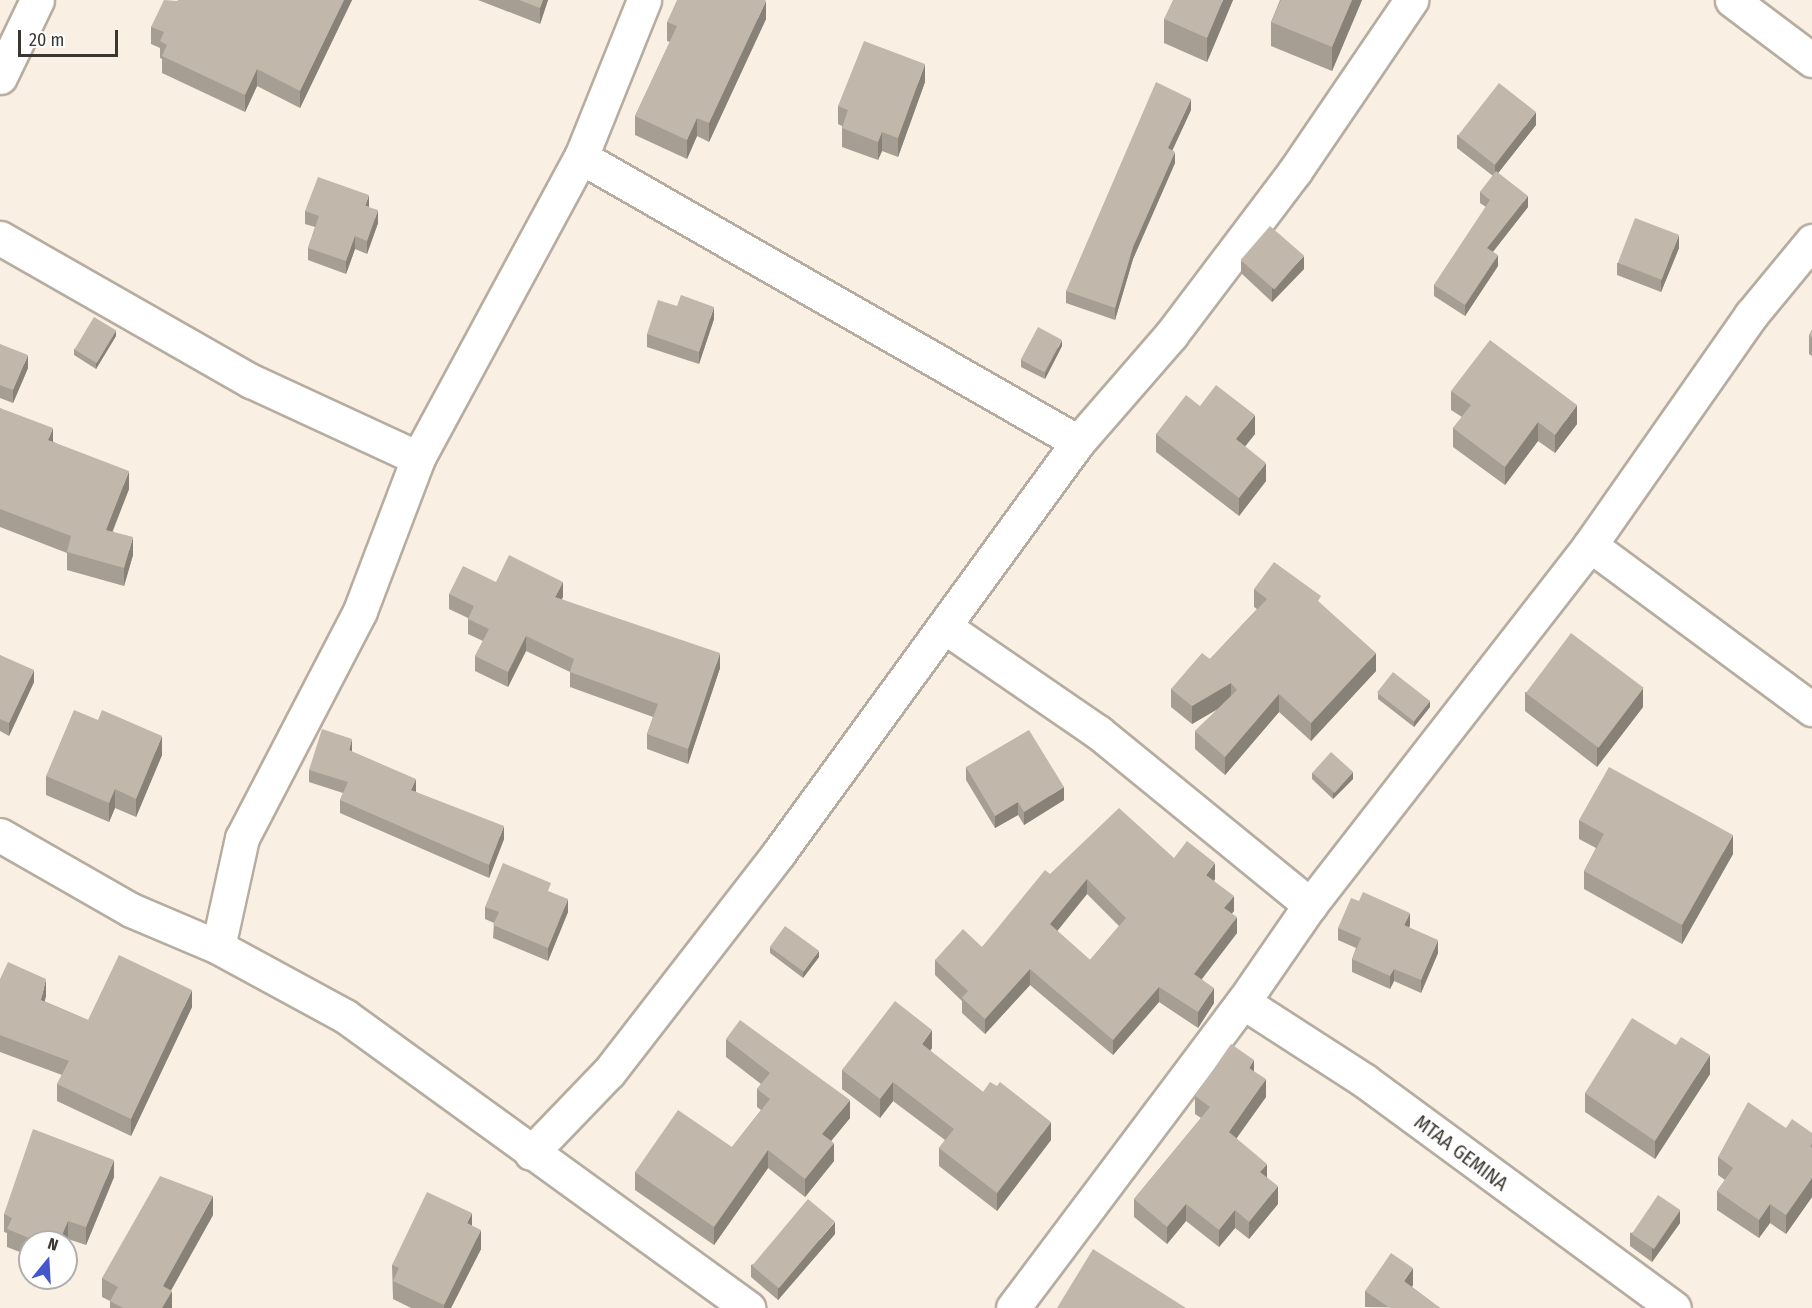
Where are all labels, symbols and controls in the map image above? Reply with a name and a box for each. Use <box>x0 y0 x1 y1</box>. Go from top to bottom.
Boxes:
scale bar <box>21 18 122 56</box>
text: 20 m <box>29 29 64 51</box>
street label: MTAA GEMINA <box>1409 1110 1513 1196</box>
north arrow <box>18 1230 78 1290</box>
text: N <box>46 1234 61 1255</box>

